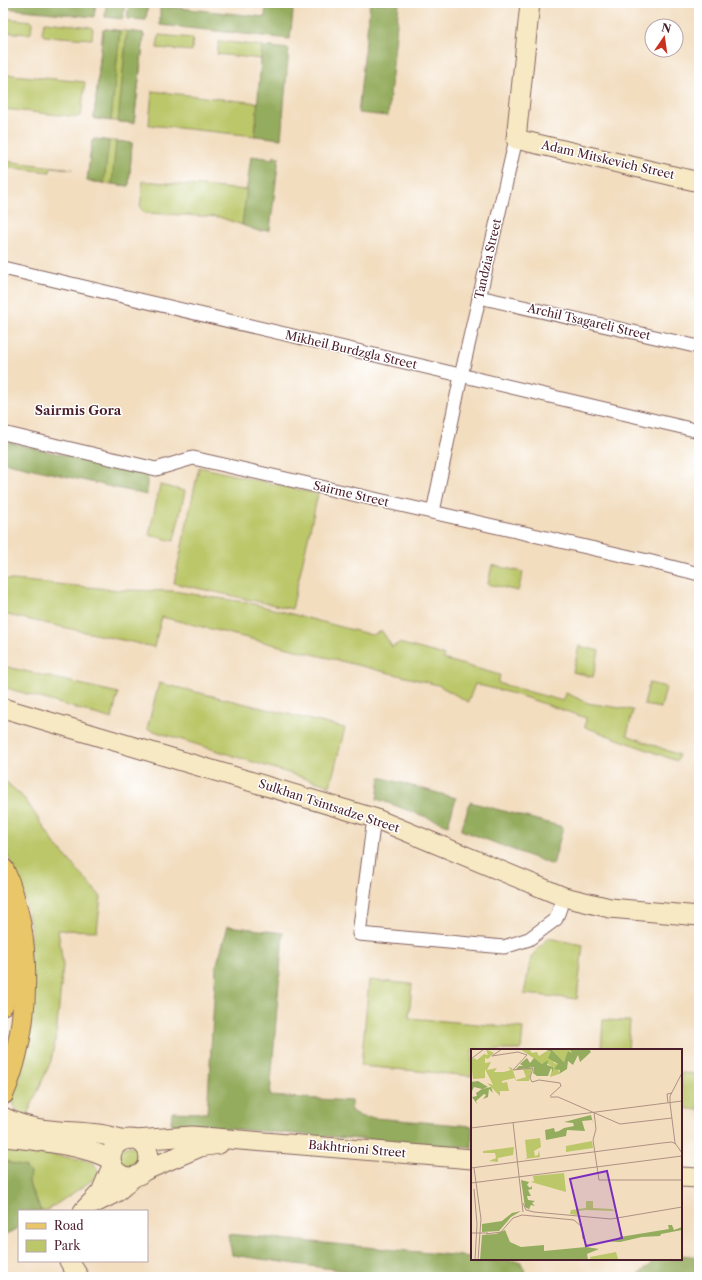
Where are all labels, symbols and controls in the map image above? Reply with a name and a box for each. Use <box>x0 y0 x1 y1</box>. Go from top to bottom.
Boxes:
north arrow <box>644 18 684 58</box>
text: N <box>660 20 673 36</box>
street label: Adam Mitskevich Street <box>539 137 677 182</box>
street label: Tandzia Street <box>471 216 504 301</box>
street label: Archil Tsagareli Street <box>525 300 653 343</box>
street label: Mikheil Burdzgla Street <box>284 327 419 372</box>
district label: Sairmis Gora <box>35 402 122 418</box>
street label: Sairme Street <box>312 478 391 510</box>
street label: Sulkhan Tsintsadze Street <box>257 776 402 836</box>
inset map <box>471 1049 682 1260</box>
street label: Bakhtrioni Street <box>308 1137 407 1160</box>
legend <box>18 1210 148 1262</box>
text: Road <box>54 1218 84 1233</box>
text: Park <box>54 1238 81 1253</box>

